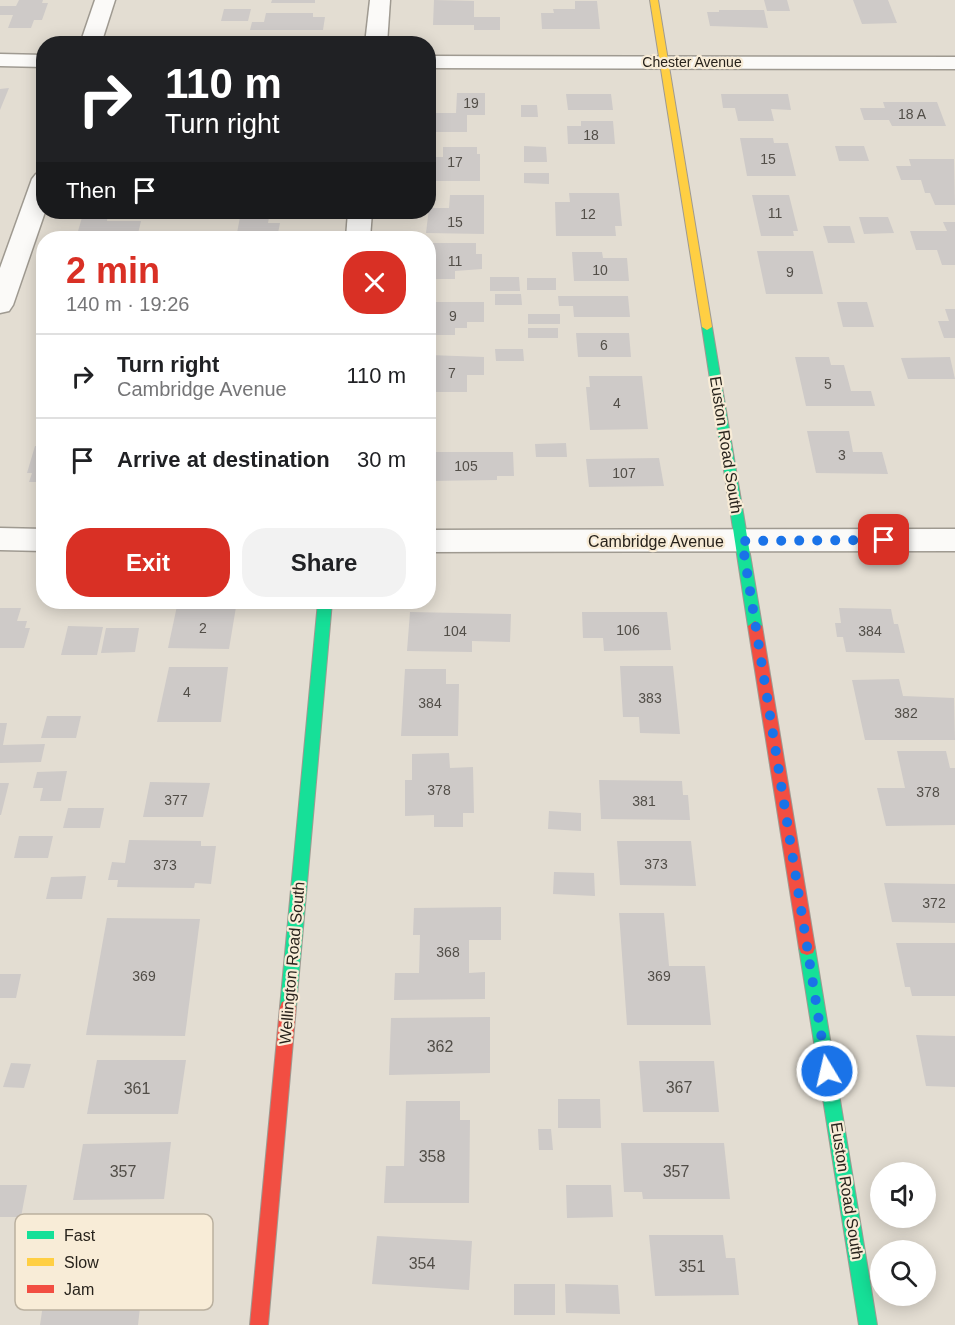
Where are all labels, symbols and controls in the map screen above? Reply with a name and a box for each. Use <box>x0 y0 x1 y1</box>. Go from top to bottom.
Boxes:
street label: Chester Avenue <box>642 54 742 70</box>
icon: right <box>66 60 144 138</box>
text: 110 m <box>165 60 282 107</box>
house number: 19 <box>463 95 479 111</box>
house number: 18 A <box>898 106 927 122</box>
text: Turn right <box>165 109 280 139</box>
house number: 18 <box>583 127 599 143</box>
house number: 15 <box>760 151 776 167</box>
house number: 17 <box>447 154 463 170</box>
icon: arrive <box>128 174 161 207</box>
text: Then <box>66 178 116 203</box>
house number: 11 <box>768 205 782 221</box>
house number: 12 <box>580 206 596 222</box>
house number: 15 <box>447 214 463 230</box>
text: 2 min <box>66 250 160 291</box>
button: close <box>343 251 406 314</box>
house number: 11 <box>448 253 462 269</box>
house number: 10 <box>592 262 608 278</box>
house number: 9 <box>786 264 794 280</box>
text: 140 m · 19:26 <box>66 293 189 315</box>
house number: 9 <box>449 308 457 324</box>
house number: 6 <box>600 337 608 353</box>
text: Turn right <box>117 352 219 377</box>
icon: right <box>66 360 99 393</box>
text: 110 m <box>346 363 406 388</box>
house number: 7 <box>448 365 456 381</box>
street label: Euston Road South <box>707 375 745 515</box>
house number: 5 <box>824 376 832 392</box>
text: Cambridge Avenue <box>117 378 287 400</box>
house number: 4 <box>613 395 621 411</box>
icon: arrive <box>66 444 99 477</box>
text: Arrive at destination <box>117 447 330 472</box>
text: 30 m <box>357 447 406 472</box>
house number: 3 <box>838 447 846 463</box>
house number: 105 <box>454 458 478 474</box>
house number: 107 <box>612 465 636 481</box>
pin <box>858 514 909 565</box>
icon: arrive <box>867 523 900 556</box>
button: Exit <box>66 528 230 597</box>
button: Share <box>242 528 406 597</box>
street label: Cambridge Avenue <box>588 533 724 550</box>
house number: 2 <box>199 620 207 636</box>
house number: 106 <box>616 622 640 638</box>
house number: 104 <box>443 623 467 639</box>
house number: 384 <box>858 623 882 639</box>
house number: 4 <box>183 684 191 700</box>
house number: 383 <box>638 690 662 706</box>
house number: 384 <box>418 695 442 711</box>
house number: 382 <box>894 705 918 721</box>
house number: 378 <box>427 782 451 798</box>
house number: 378 <box>916 784 940 800</box>
house number: 377 <box>164 792 188 808</box>
house number: 381 <box>632 793 656 809</box>
house number: 373 <box>644 856 668 872</box>
house number: 373 <box>153 857 177 873</box>
street label: Wellington Road South <box>276 881 308 1045</box>
house number: 372 <box>922 895 946 911</box>
house number: 368 <box>436 944 460 960</box>
house number: 369 <box>132 968 156 984</box>
house number: 369 <box>647 968 671 984</box>
house number: 362 <box>427 1038 453 1055</box>
position arrow <box>795 1039 859 1103</box>
house number: 367 <box>666 1079 692 1096</box>
house number: 361 <box>124 1080 150 1097</box>
street label: Euston Road South <box>828 1121 866 1261</box>
house number: 358 <box>419 1148 445 1165</box>
map controls <box>870 1162 936 1306</box>
button: sound <box>870 1162 936 1228</box>
house number: 357 <box>110 1163 136 1180</box>
house number: 357 <box>663 1163 689 1180</box>
legend <box>15 1214 213 1310</box>
text: Fast <box>64 1227 96 1244</box>
button: search <box>870 1240 936 1306</box>
text: Slow <box>64 1254 99 1271</box>
house number: 354 <box>409 1255 435 1272</box>
house number: 351 <box>679 1258 705 1275</box>
text: Jam <box>64 1281 94 1298</box>

